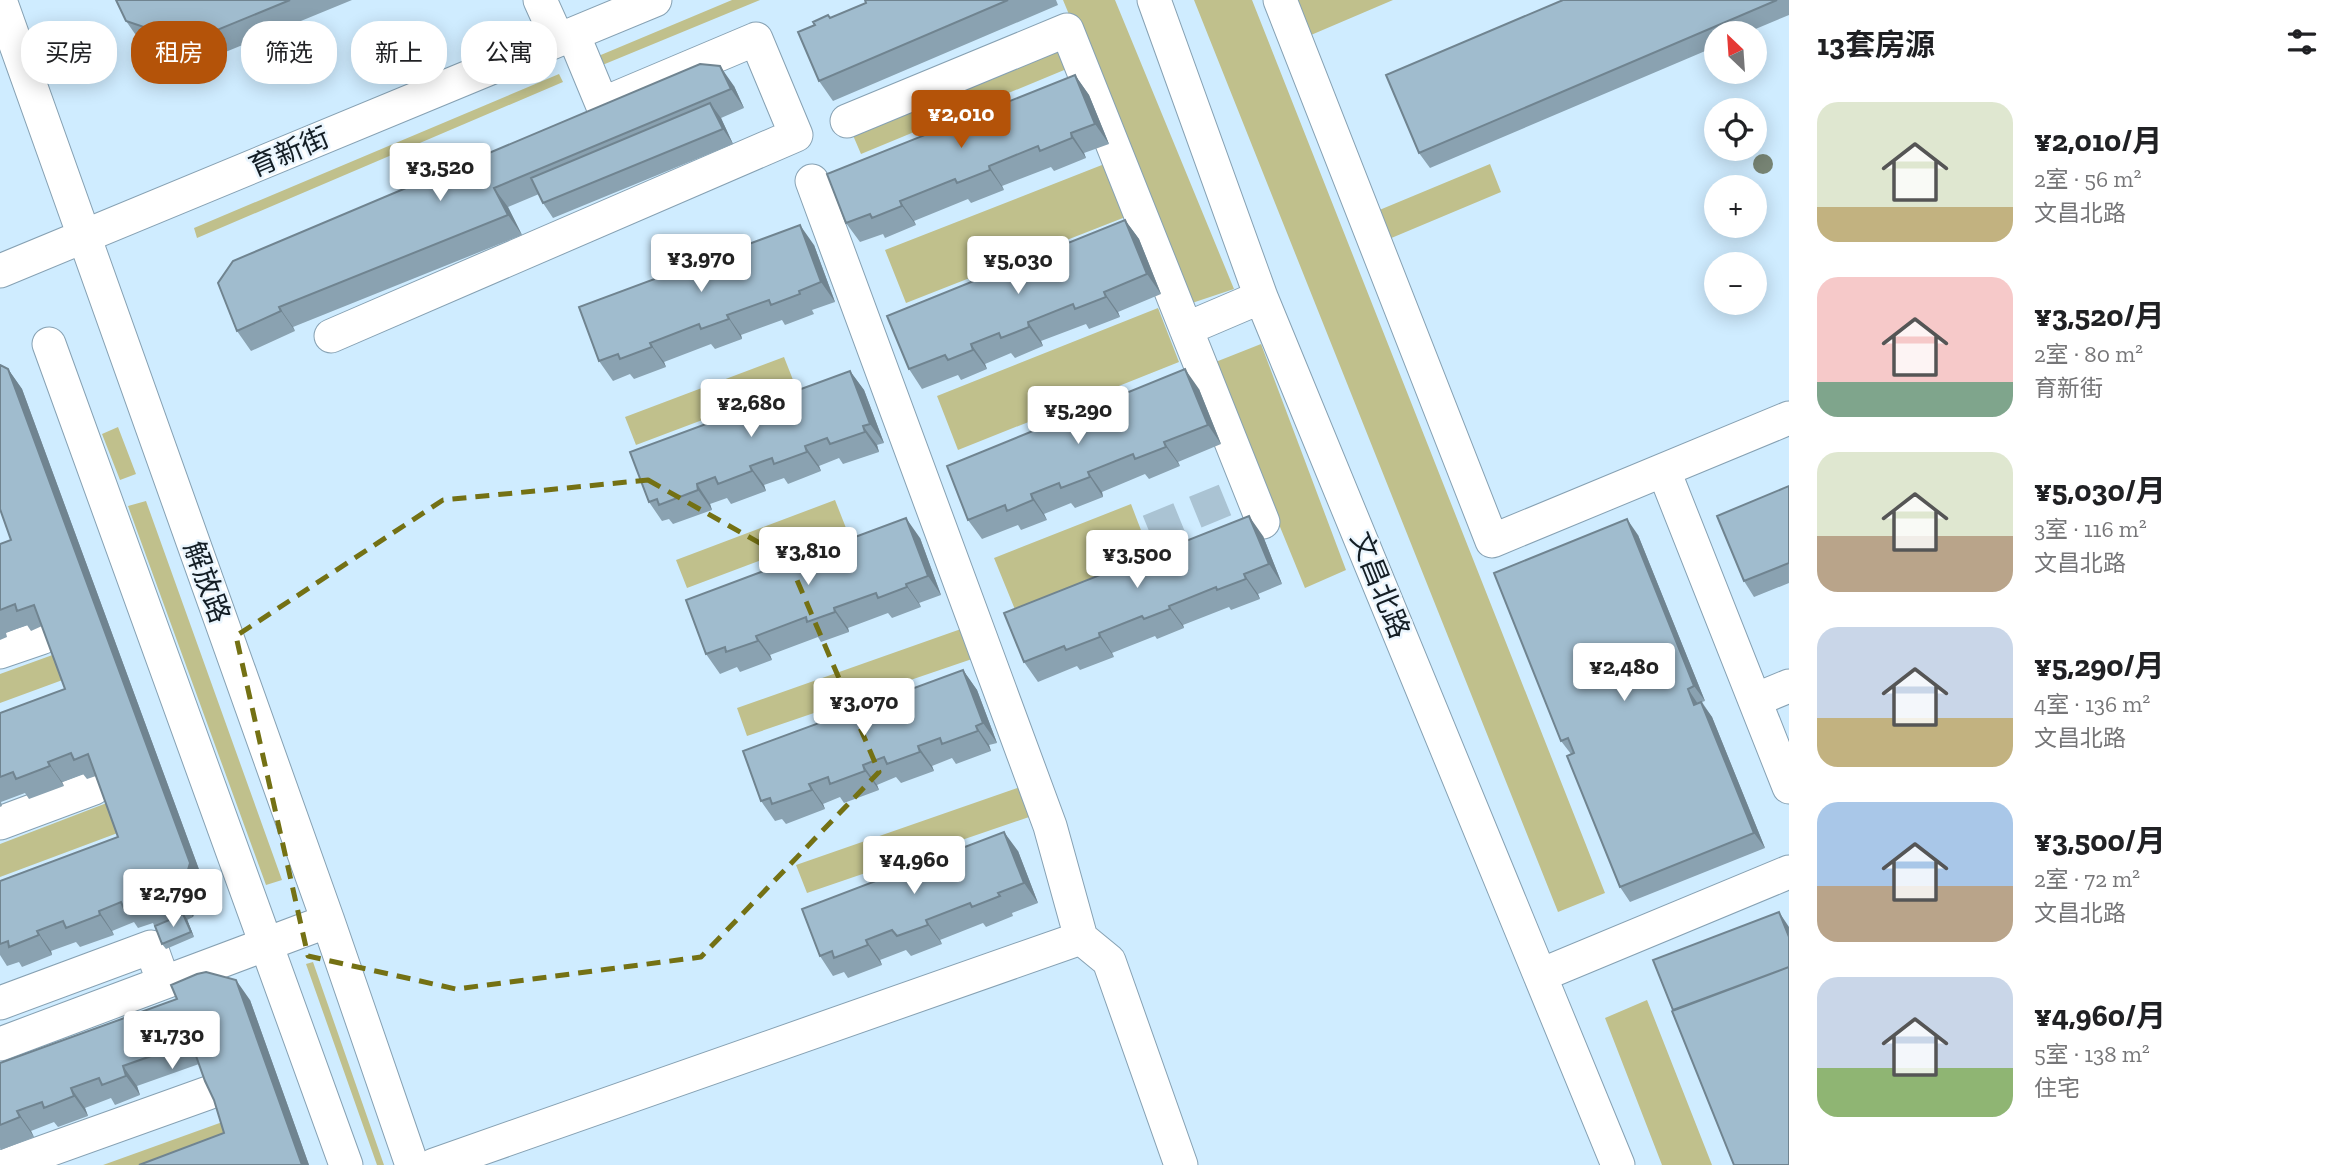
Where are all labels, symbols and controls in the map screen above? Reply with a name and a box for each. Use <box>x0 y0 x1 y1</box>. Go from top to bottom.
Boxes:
chip: 买房 <box>21 21 117 84</box>
chip: 租房 <box>131 21 227 84</box>
chip: 筛选 <box>241 21 337 84</box>
chip: 新上 <box>351 21 447 84</box>
chip: 公寓 <box>461 21 557 84</box>
north arrow <box>1704 21 1768 84</box>
map controls <box>1704 21 1767 315</box>
icon: filters <box>2283 23 2321 61</box>
text: 13套房源 <box>1817 27 1935 63</box>
pin: ¥2,010 <box>904 90 1018 150</box>
button: locate <box>1704 98 1767 161</box>
text: ¥2,010 <box>928 99 994 127</box>
street label: 育新街 <box>244 120 334 184</box>
text: ¥2,010/月 <box>2034 123 2162 159</box>
icon: home <box>1873 130 1957 214</box>
pin: ¥3,520 <box>383 144 497 203</box>
text: ¥3,520 <box>406 152 474 180</box>
text: 2室 · 56 m² <box>2034 165 2141 193</box>
button: + <box>1704 175 1767 238</box>
text: 文昌北路 <box>2034 199 2126 227</box>
pin: ¥3,970 <box>644 234 758 294</box>
pin: ¥5,030 <box>961 236 1075 296</box>
text: ¥3,970 <box>667 243 735 271</box>
text: ¥5,030 <box>983 245 1053 273</box>
button: − <box>1704 252 1767 315</box>
text: ¥3,520/月 <box>2034 298 2165 334</box>
icon: home <box>1873 305 1957 389</box>
text: 2室 · 80 m² <box>2034 340 2143 368</box>
text: 育新街 <box>2034 374 2103 402</box>
pin: ¥2,680 <box>694 380 808 439</box>
pin: ¥5,290 <box>1021 386 1135 446</box>
text: ¥2,680 <box>717 388 785 416</box>
text: ¥5,290 <box>1044 395 1112 423</box>
text: ¥5,030/月 <box>2034 473 2166 509</box>
icon: home <box>1873 480 1957 564</box>
text: 3室 · 116 m² <box>2034 515 2147 543</box>
street label: 文昌北路 <box>1344 527 1416 643</box>
pin: ¥3,810 <box>751 528 865 587</box>
pin: ¥3,500 <box>1080 530 1194 590</box>
text: ¥3,810 <box>775 536 841 564</box>
street label: 解放路 <box>177 537 237 627</box>
text: ¥3,500 <box>1102 539 1172 567</box>
text: 文昌北路 <box>2034 549 2126 577</box>
pin: ¥2,480 <box>1567 644 1681 703</box>
text: ¥5,290/月 <box>2034 648 2165 684</box>
text: ¥2,480 <box>1589 652 1659 680</box>
icon: home <box>1873 655 1957 739</box>
pin: ¥3,070 <box>807 678 921 738</box>
text: ¥3,070 <box>830 687 898 715</box>
text: 4室 · 136 m² <box>2034 690 2150 718</box>
text: 文昌北路 <box>2034 724 2126 752</box>
text: ¥3,500/月 <box>2034 823 2166 859</box>
icon: home <box>1873 830 1957 914</box>
pin: ¥4,960 <box>857 836 971 896</box>
text: ¥4,960 <box>879 845 949 873</box>
text: 2室 · 72 m² <box>2034 865 2140 893</box>
pin: ¥2,790 <box>116 870 230 929</box>
text: ¥2,790 <box>139 878 207 906</box>
text: 文昌北路 <box>2034 899 2126 927</box>
text: ¥4,960/月 <box>2034 998 2166 1034</box>
icon: home <box>1873 1005 1957 1089</box>
pin: ¥1,730 <box>115 1012 229 1071</box>
text: ¥1,730 <box>140 1020 204 1048</box>
text: 5室 · 138 m² <box>2034 1040 2150 1068</box>
text: 住宅 <box>2034 1074 2080 1102</box>

